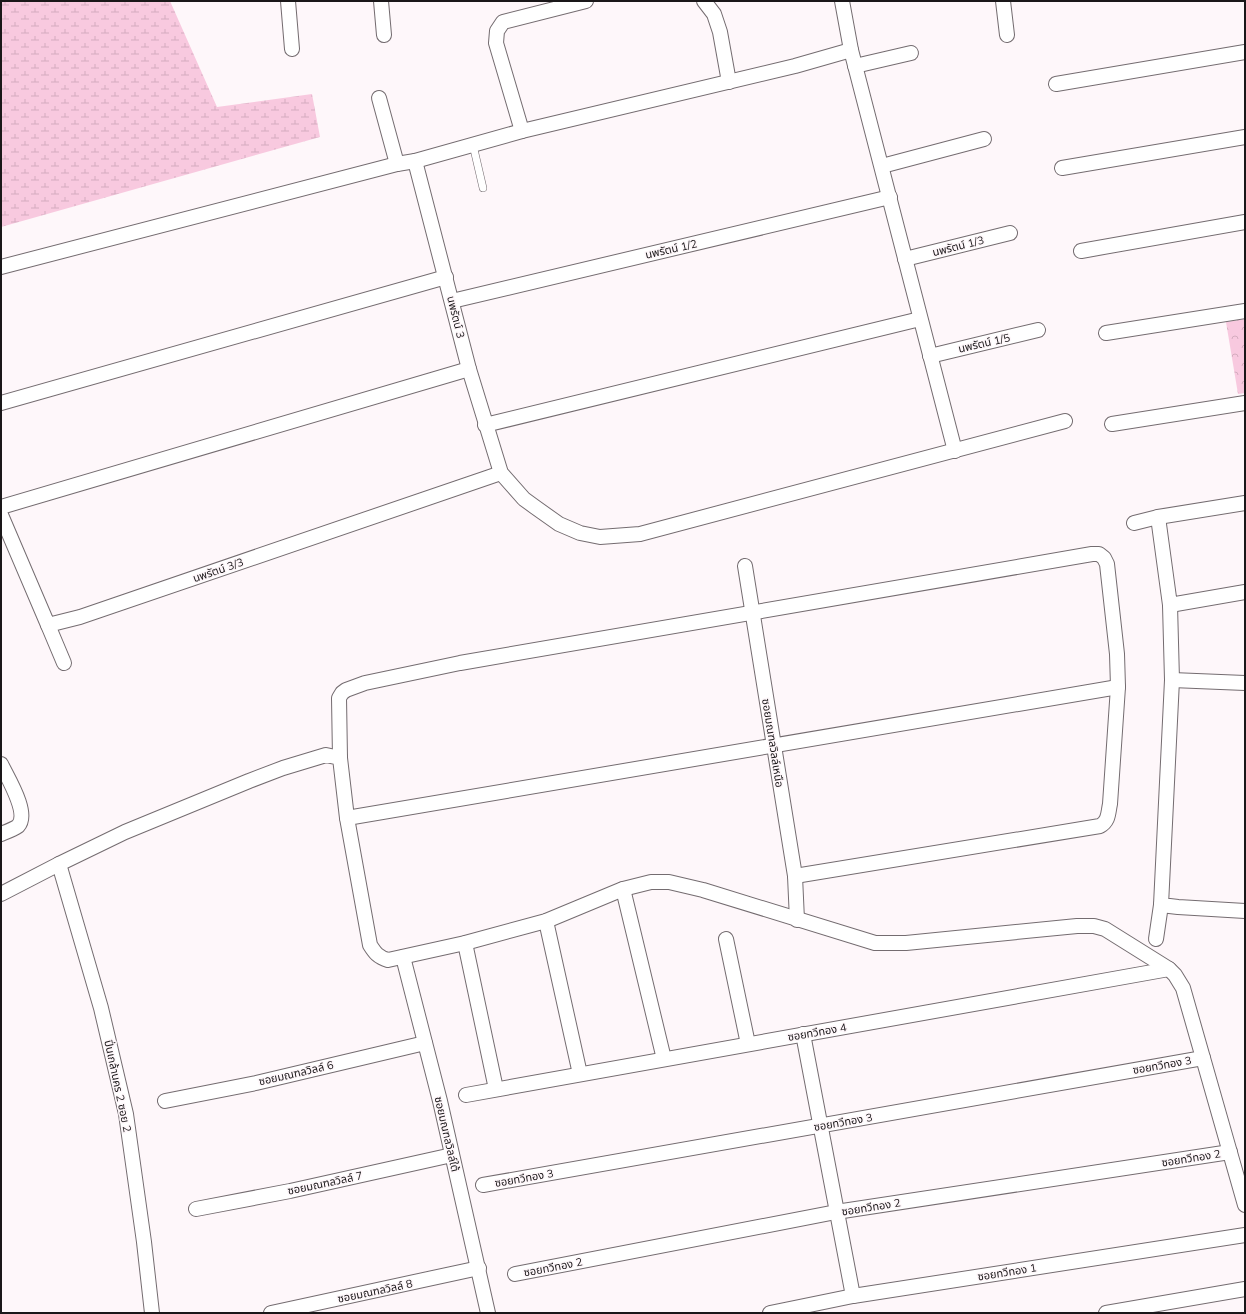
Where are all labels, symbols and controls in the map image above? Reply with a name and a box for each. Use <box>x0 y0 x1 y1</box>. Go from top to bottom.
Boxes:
street label: นพรัตน์ 1/3 <box>931 233 985 259</box>
street label: นพรัตน์ 1/2 <box>644 236 699 262</box>
street label: นพรัตน์ 3 <box>444 294 468 340</box>
street label: นพรัตน์ 1/5 <box>957 330 1012 356</box>
street label: นพรัตน์ 3/3 <box>191 555 245 585</box>
street label: ซอยมณฑลวิลล์เหนือ <box>759 698 787 788</box>
street label: ซอยทวีทอง 4 <box>787 1020 848 1044</box>
street label: ปิ่นเกล้านคร 2 ซอย 2 <box>101 1038 135 1134</box>
street label: ซอยทวีทอง 3 <box>1132 1053 1192 1077</box>
street label: ซอยมณฑลวิลล์ 6 <box>257 1058 335 1088</box>
street label: ซอยมณฑลวิลล์ใต้ <box>432 1095 462 1173</box>
street label: ซอยทวีทอง 3 <box>813 1110 873 1134</box>
street label: ซอยทวีทอง 2 <box>1161 1146 1222 1170</box>
street label: ซอยทวีทอง 3 <box>494 1166 554 1190</box>
street label: ซอยมณฑลวิลล์ 7 <box>286 1168 364 1198</box>
street label: ซอยทวีทอง 2 <box>841 1195 902 1219</box>
street label: ซอยทวีทอง 2 <box>522 1254 584 1280</box>
street label: ซอยทวีทอง 1 <box>977 1260 1037 1284</box>
street label: ซอยมณฑลวิลล์ 8 <box>336 1276 414 1306</box>

